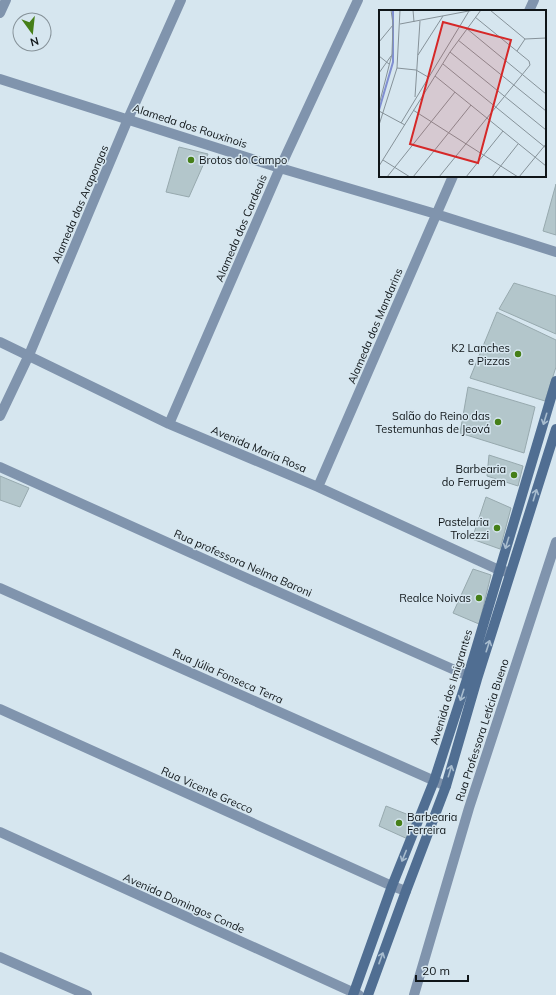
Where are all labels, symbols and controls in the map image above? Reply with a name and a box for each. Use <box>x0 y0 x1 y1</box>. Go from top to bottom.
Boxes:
inset map <box>379 10 546 177</box>
north arrow <box>12 12 52 52</box>
text: N <box>29 34 40 49</box>
street label: Alameda dos Rouxinois <box>131 101 249 151</box>
street label: Alameda das Arapongas <box>49 143 111 265</box>
place label: Brotos do Campo <box>199 153 287 167</box>
marker: Brotos do Campo <box>186 155 196 165</box>
street label: Alameda dos Cardeais <box>212 172 270 284</box>
street label: Alameda dos Mandarins <box>344 266 406 386</box>
place label: K2 Lanches e Pizzas <box>451 341 510 368</box>
marker: K2 Lanches e Pizzas <box>513 349 523 359</box>
place label: Salão do Reino das Testemunhas de Jeová <box>376 409 490 436</box>
one-way arrow <box>541 412 548 425</box>
marker: Salão do Reino das Testemunhas de Jeová <box>493 417 503 427</box>
street label: Avenida Maria Rosa <box>209 423 309 475</box>
place label: Barbearia do Ferrugem <box>442 462 506 489</box>
marker: Barbearia do Ferrugem <box>509 470 519 480</box>
one-way arrow <box>532 489 539 502</box>
place label: Pastelaria Trolezzi <box>438 515 489 542</box>
marker: Pastelaria Trolezzi <box>492 523 502 533</box>
street label: Rua professora Nelma Baroni <box>172 526 314 600</box>
one-way arrow <box>503 536 510 549</box>
place label: Realce Noivas <box>399 591 471 605</box>
marker: Realce Noivas <box>474 593 484 603</box>
street label: Avenida dos Imigrantes <box>427 628 475 746</box>
one-way arrow <box>485 640 492 653</box>
street label: Rua Júlia Fonseca Terra <box>171 645 285 707</box>
street label: Rua Professora Letícia Bueno <box>452 657 512 803</box>
one-way arrow <box>458 688 465 701</box>
street label: Rua Vicente Grecco <box>159 763 255 817</box>
one-way arrow <box>447 764 454 777</box>
place label: Barbearia Ferreira <box>407 810 457 837</box>
marker: Barbearia Ferreira <box>394 818 404 828</box>
one-way arrow <box>400 850 407 862</box>
street label: Avenida Domingos Conde <box>121 870 247 936</box>
one-way arrow <box>378 953 386 965</box>
scale bar <box>416 957 468 983</box>
text: 20 m <box>422 963 450 978</box>

